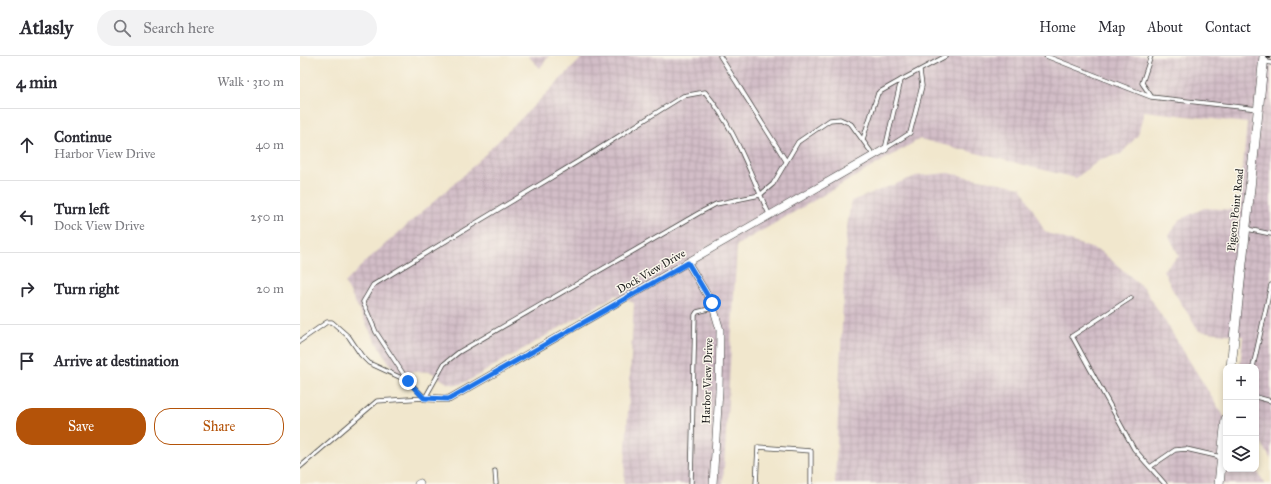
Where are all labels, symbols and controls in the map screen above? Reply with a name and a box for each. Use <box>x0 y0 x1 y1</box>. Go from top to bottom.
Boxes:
search box <box>97 10 377 46</box>
text: Atlasly <box>20 16 73 39</box>
icon: search <box>111 17 133 39</box>
text: Search here <box>143 19 214 37</box>
text: Home <box>1039 19 1076 36</box>
text: Map <box>1098 19 1125 36</box>
text: About <box>1147 19 1183 36</box>
text: Contact <box>1205 19 1251 36</box>
text: 4 min <box>16 72 57 93</box>
text: Walk · 310 m <box>217 74 284 90</box>
text: Continue <box>54 128 112 146</box>
icon: ahead <box>16 134 38 156</box>
text: 40 m <box>255 137 284 153</box>
text: Harbor View Drive <box>54 146 156 162</box>
street label: Pigeon Point Road <box>1225 167 1246 252</box>
text: Turn left <box>54 200 110 218</box>
icon: left <box>16 206 38 228</box>
text: 250 m <box>250 209 284 225</box>
text: Dock View Drive <box>54 218 145 234</box>
street label: Dock View Drive <box>615 246 688 296</box>
icon: right <box>16 278 38 300</box>
text: Turn right <box>54 280 119 298</box>
text: 20 m <box>256 281 284 297</box>
route start <box>703 294 721 312</box>
street label: Harbor View Drive <box>700 337 716 424</box>
icon: arrive <box>16 350 38 372</box>
text: Arrive at destination <box>54 352 179 370</box>
map controls <box>1223 364 1259 472</box>
button: + <box>1223 364 1259 400</box>
route end <box>399 372 417 390</box>
button: − <box>1223 400 1259 436</box>
button: Save <box>16 408 146 445</box>
button: Share <box>154 408 284 445</box>
button: layers <box>1223 436 1259 472</box>

